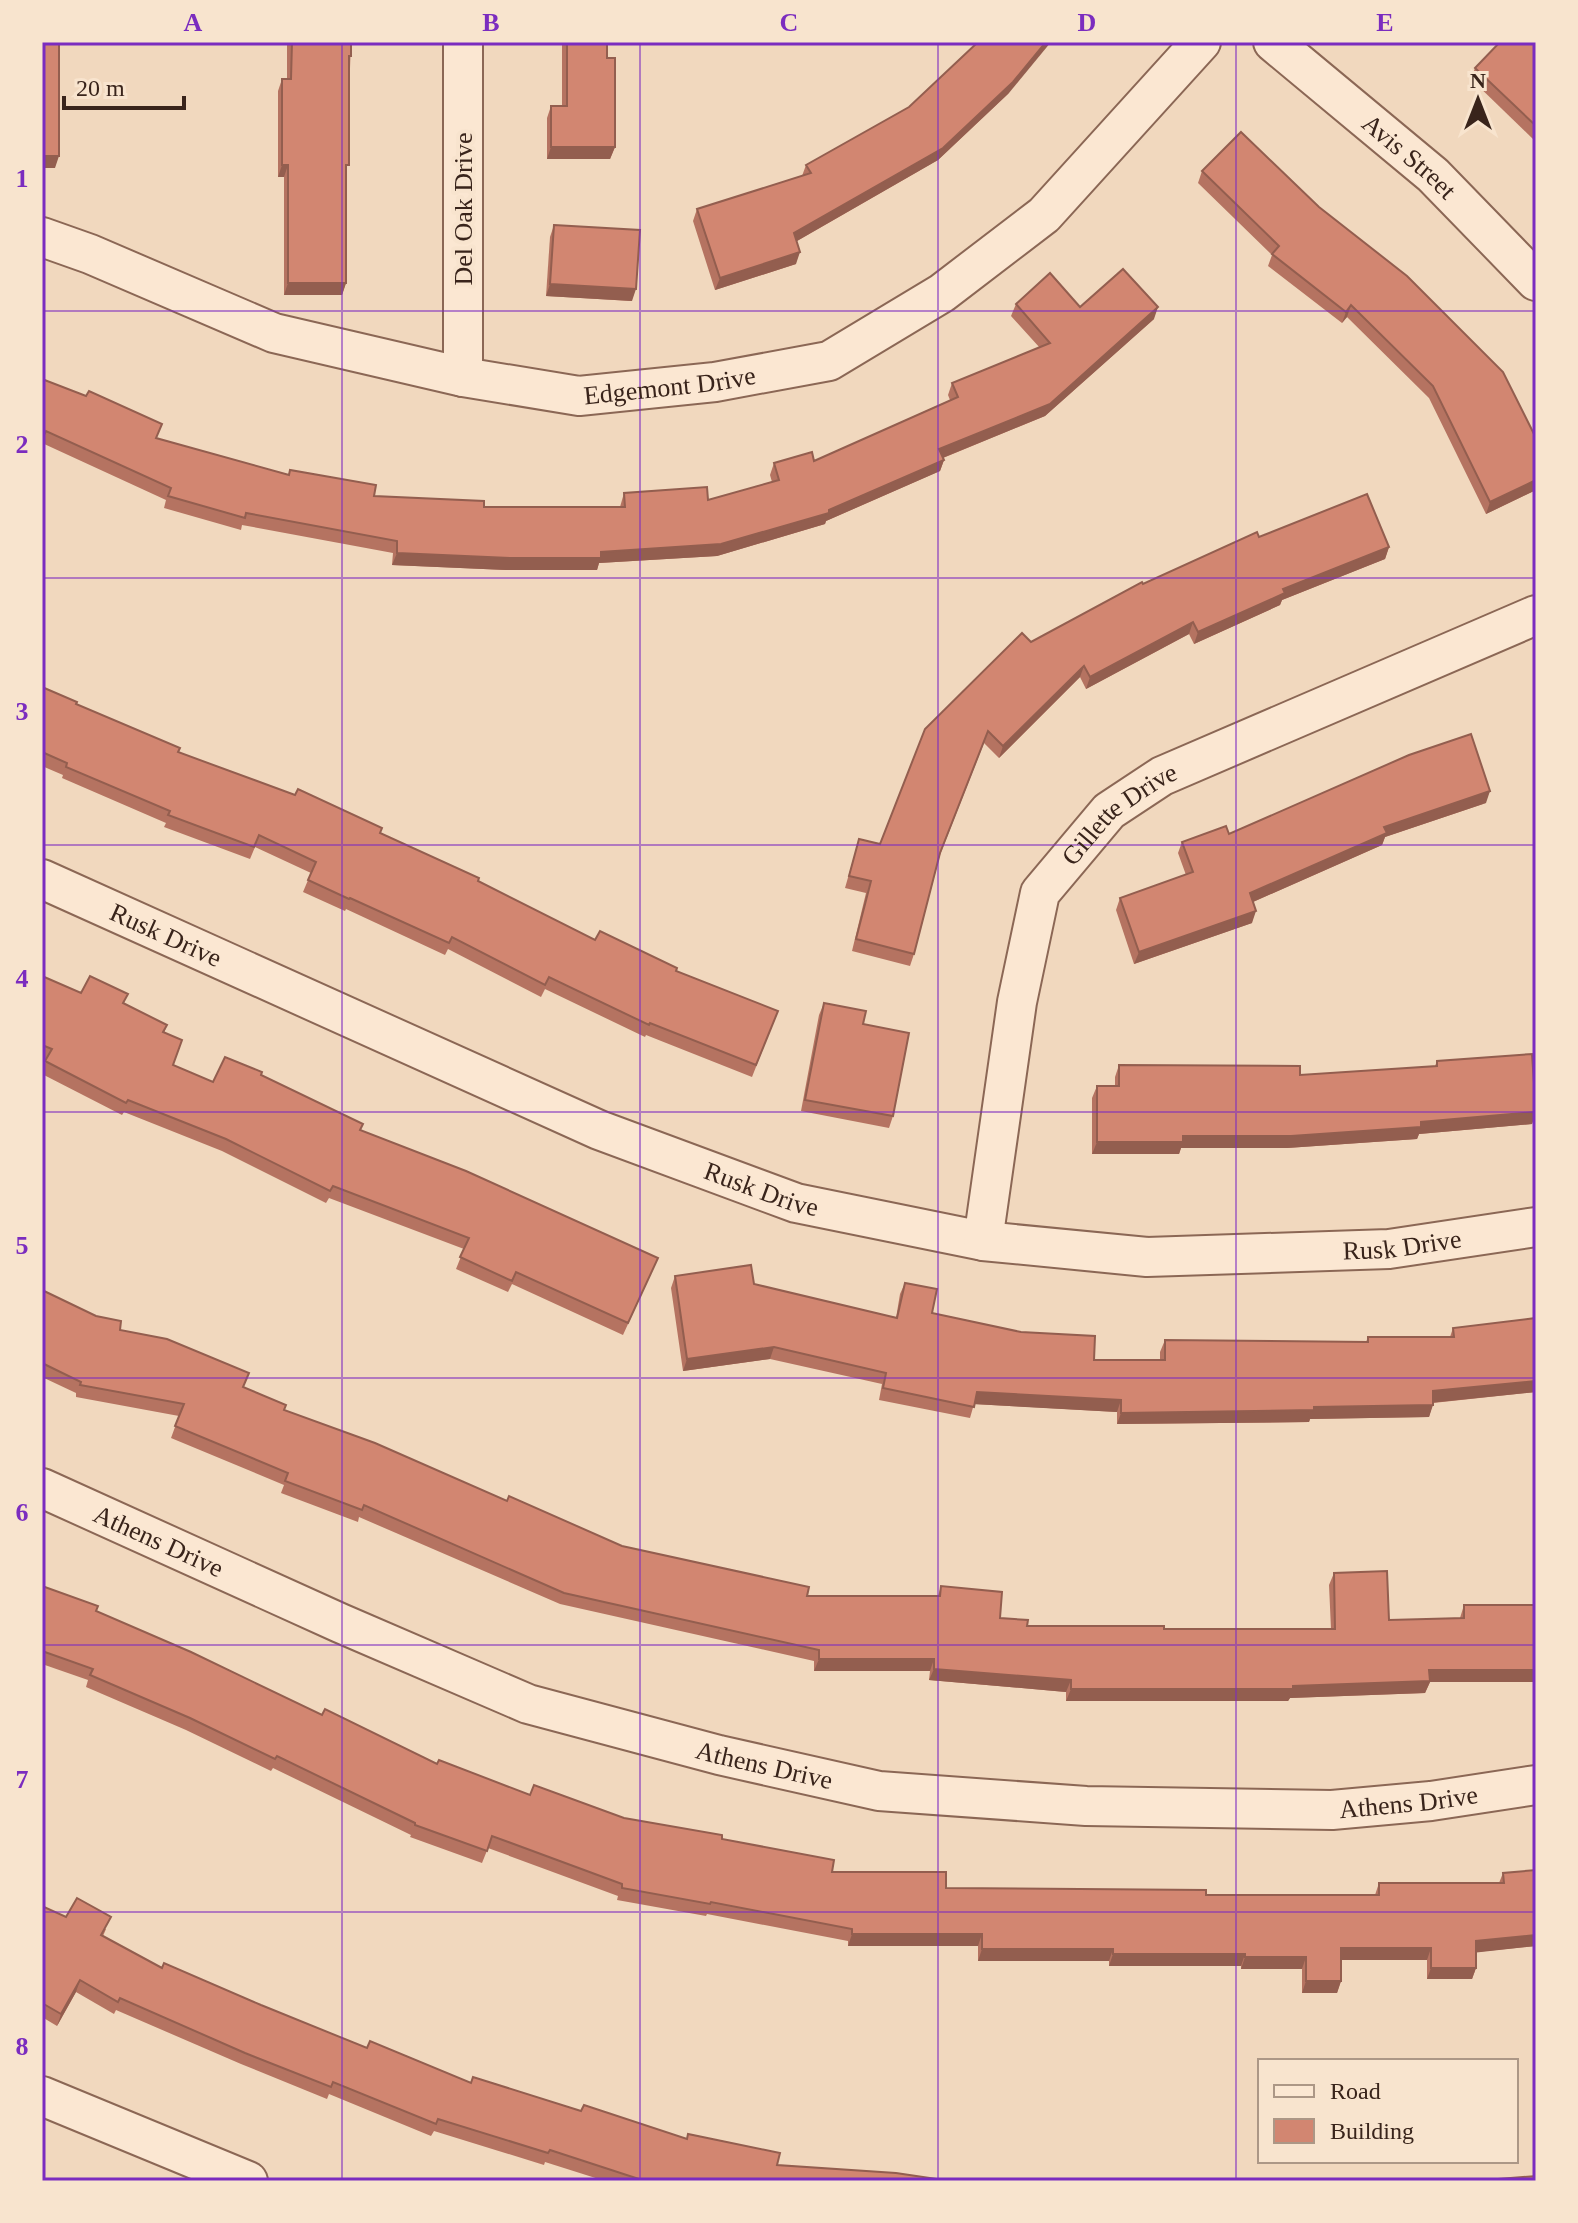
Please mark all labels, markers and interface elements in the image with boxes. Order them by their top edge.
text: A [184,8,203,37]
text: B [482,8,500,37]
text: C [780,8,798,37]
text: D [1078,8,1096,37]
text: E [1376,8,1394,37]
scale bar [64,60,184,110]
north arrow [1438,60,1518,140]
text: N [1470,68,1486,93]
text: 20 m [76,75,125,101]
street label: Avis Street [1357,108,1463,205]
street label: Del Oak Drive [449,132,478,286]
text: 1 [16,164,29,193]
street label: Edgemont Drive [582,360,758,410]
text: 2 [16,430,29,459]
text: 3 [16,697,29,726]
street label: Gillette Drive [1055,757,1181,871]
street label: Rusk Drive [106,897,226,973]
text: 4 [16,964,29,993]
street label: Rusk Drive [700,1156,821,1222]
street label: Rusk Drive [1342,1224,1463,1265]
text: 5 [16,1231,29,1260]
text: 6 [16,1498,29,1527]
street label: Athens Drive [89,1499,228,1583]
street label: Athens Drive [693,1735,836,1795]
text: 7 [16,1765,29,1794]
street label: Athens Drive [1338,1780,1480,1824]
text: 8 [16,2032,29,2061]
legend [1258,2059,1518,2163]
text: Road [1330,2078,1381,2104]
text: Building [1330,2118,1414,2144]

